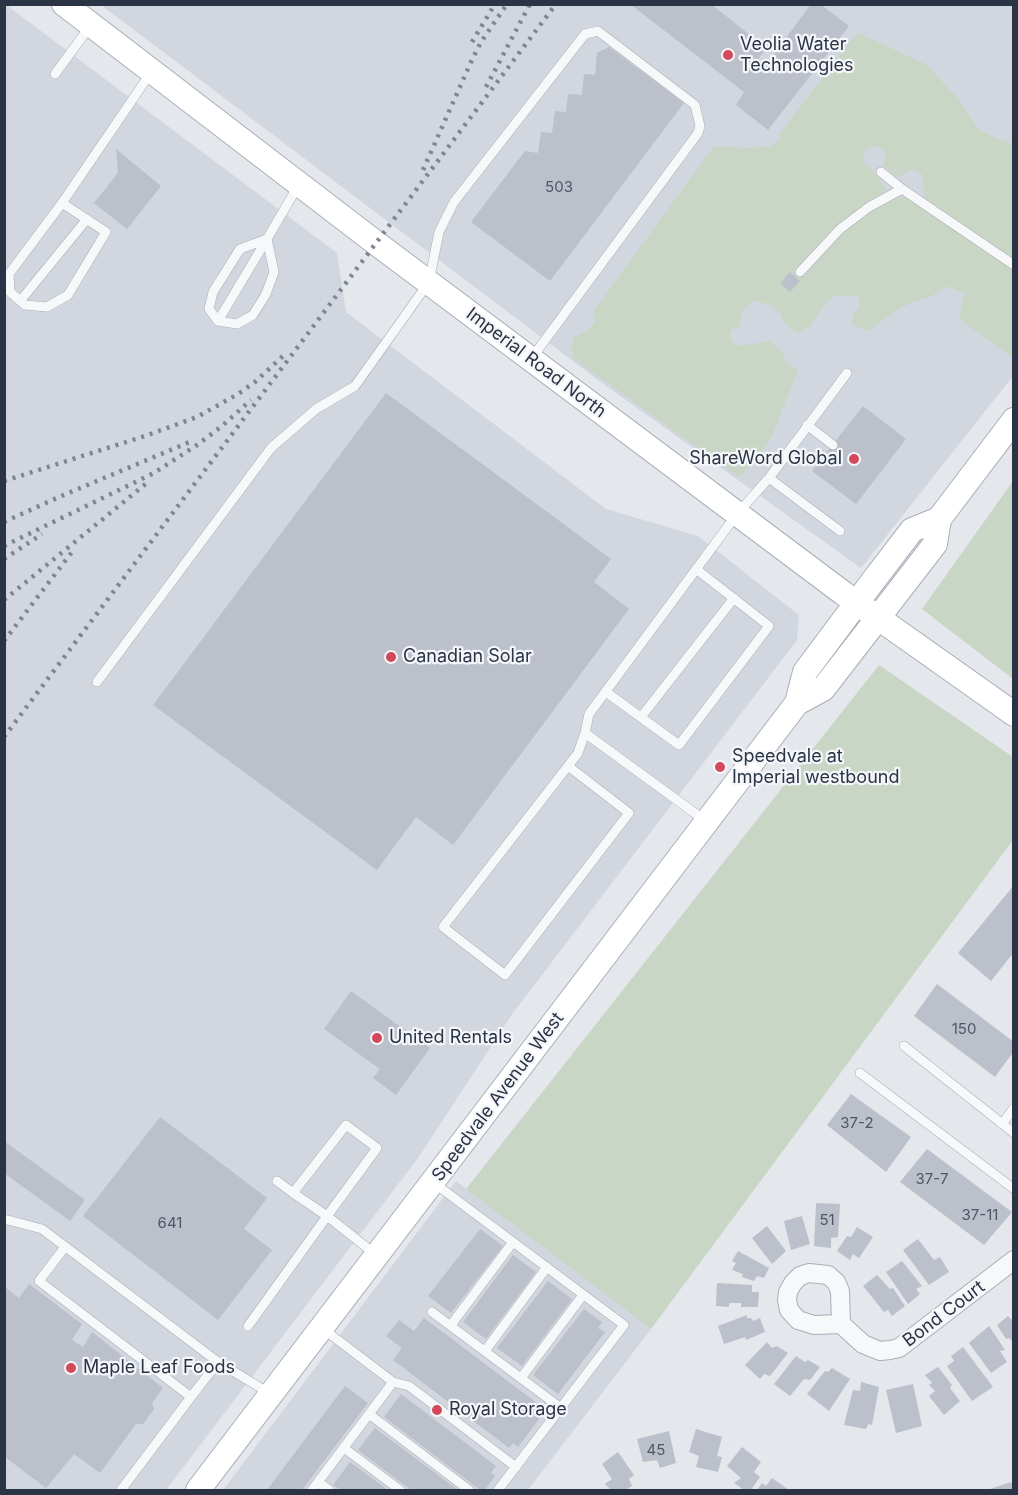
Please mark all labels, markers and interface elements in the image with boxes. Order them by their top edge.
place label: Veolia Water Technologies [740,34,854,76]
marker: Veolia Water Technologies [721,48,735,62]
house number: 503 [545,178,573,196]
street label: Imperial Road North [462,303,610,423]
place label: ShareWord Global [689,448,842,470]
marker: ShareWord Global [847,452,861,466]
place label: Canadian Solar [403,646,532,668]
marker: Canadian Solar [384,650,398,664]
place label: Speedvale at Imperial westbound [732,746,899,789]
marker: Speedvale at Imperial westbound [713,760,727,774]
street label: Speedvale Avenue West [427,1008,569,1186]
house number: 150 [952,1020,976,1038]
place label: United Rentals [389,1027,512,1049]
marker: United Rentals [370,1031,384,1045]
house number: 37-2 [840,1114,874,1132]
house number: 37-7 [916,1170,948,1188]
house number: 37-11 [962,1206,998,1224]
house number: 51 [819,1211,835,1229]
house number: 641 [158,1214,182,1232]
street label: Bond Court [899,1276,989,1352]
place label: Maple Leaf Foods [83,1357,235,1379]
marker: Maple Leaf Foods [64,1361,78,1375]
place label: Royal Storage [449,1399,567,1421]
marker: Royal Storage [430,1403,444,1417]
house number: 45 [647,1441,665,1459]

